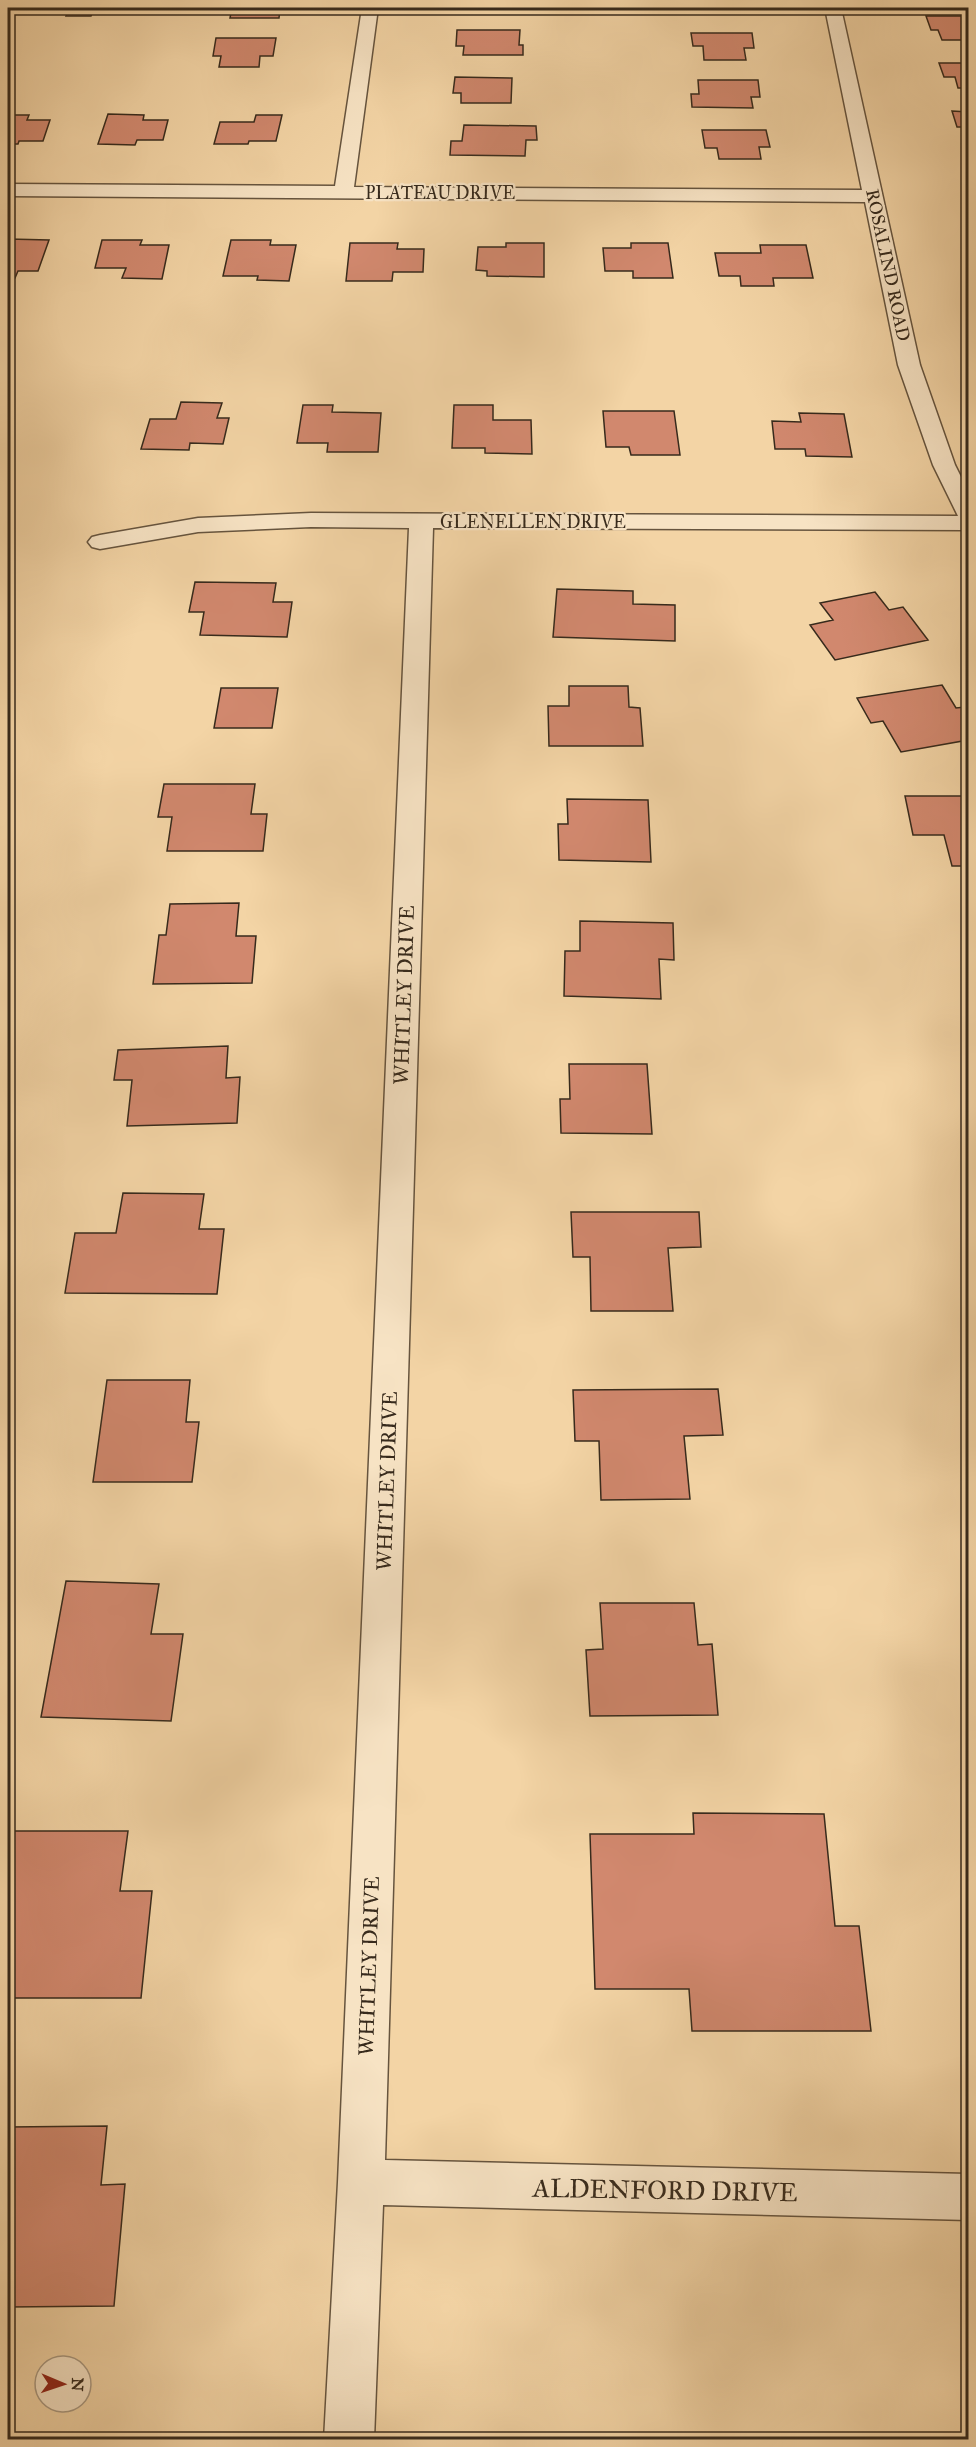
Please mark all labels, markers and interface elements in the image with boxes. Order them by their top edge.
street label: PLATEAU DRIVE [365,182,515,204]
street label: ROSALIND ROAD [861,187,915,343]
street label: GLENELLEN DRIVE [440,511,626,533]
street label: WHITLEY DRIVE [388,905,420,1085]
street label: WHITLEY DRIVE [371,1391,403,1571]
street label: WHITLEY DRIVE [353,1876,385,2056]
street label: ALDENFORD DRIVE [531,2172,798,2208]
north arrow [33,2354,93,2414]
text: N [68,2377,87,2392]

